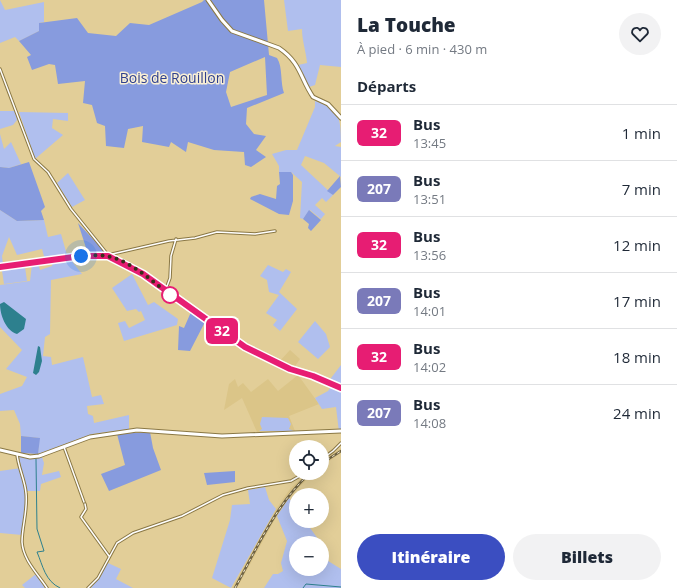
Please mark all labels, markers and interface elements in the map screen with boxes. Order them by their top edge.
text: La Touche [357,12,456,38]
button: heart [619,13,661,55]
text: À pied · 6 min · 430 m [357,40,487,58]
park label: Bois de Rouillon [120,68,224,87]
text: Départs [357,76,416,96]
text: Bus [413,114,440,134]
text: 32 [371,123,387,142]
text: 1 min [622,123,661,143]
text: 13:45 [413,134,446,152]
text: Bus [413,170,440,190]
text: 207 [367,179,391,198]
text: 7 min [622,179,661,199]
text: 13:51 [413,190,446,208]
text: Bus [413,226,440,246]
text: 32 [371,235,387,254]
text: 12 min [613,235,661,255]
your location [71,246,91,266]
text: 13:56 [413,246,446,264]
text: Bus [413,282,440,302]
unlabelled marker [161,286,179,304]
text: 207 [367,291,391,310]
text: 17 min [613,291,661,311]
text: 14:01 [413,302,446,320]
line badge: 32 [204,318,240,344]
text: 32 [214,321,230,340]
text: Bus [413,338,440,358]
text: 32 [371,347,387,366]
text: 18 min [613,347,661,367]
text: 14:02 [413,358,446,376]
text: Bus [413,394,440,414]
text: 207 [367,403,391,422]
text: 24 min [613,403,661,423]
text: 14:08 [413,414,446,432]
map controls [289,440,329,576]
button: locate [289,440,329,480]
button: + [289,488,329,528]
button: Itinéraire [357,534,505,580]
button: Billets [513,534,661,580]
button: − [289,536,329,576]

